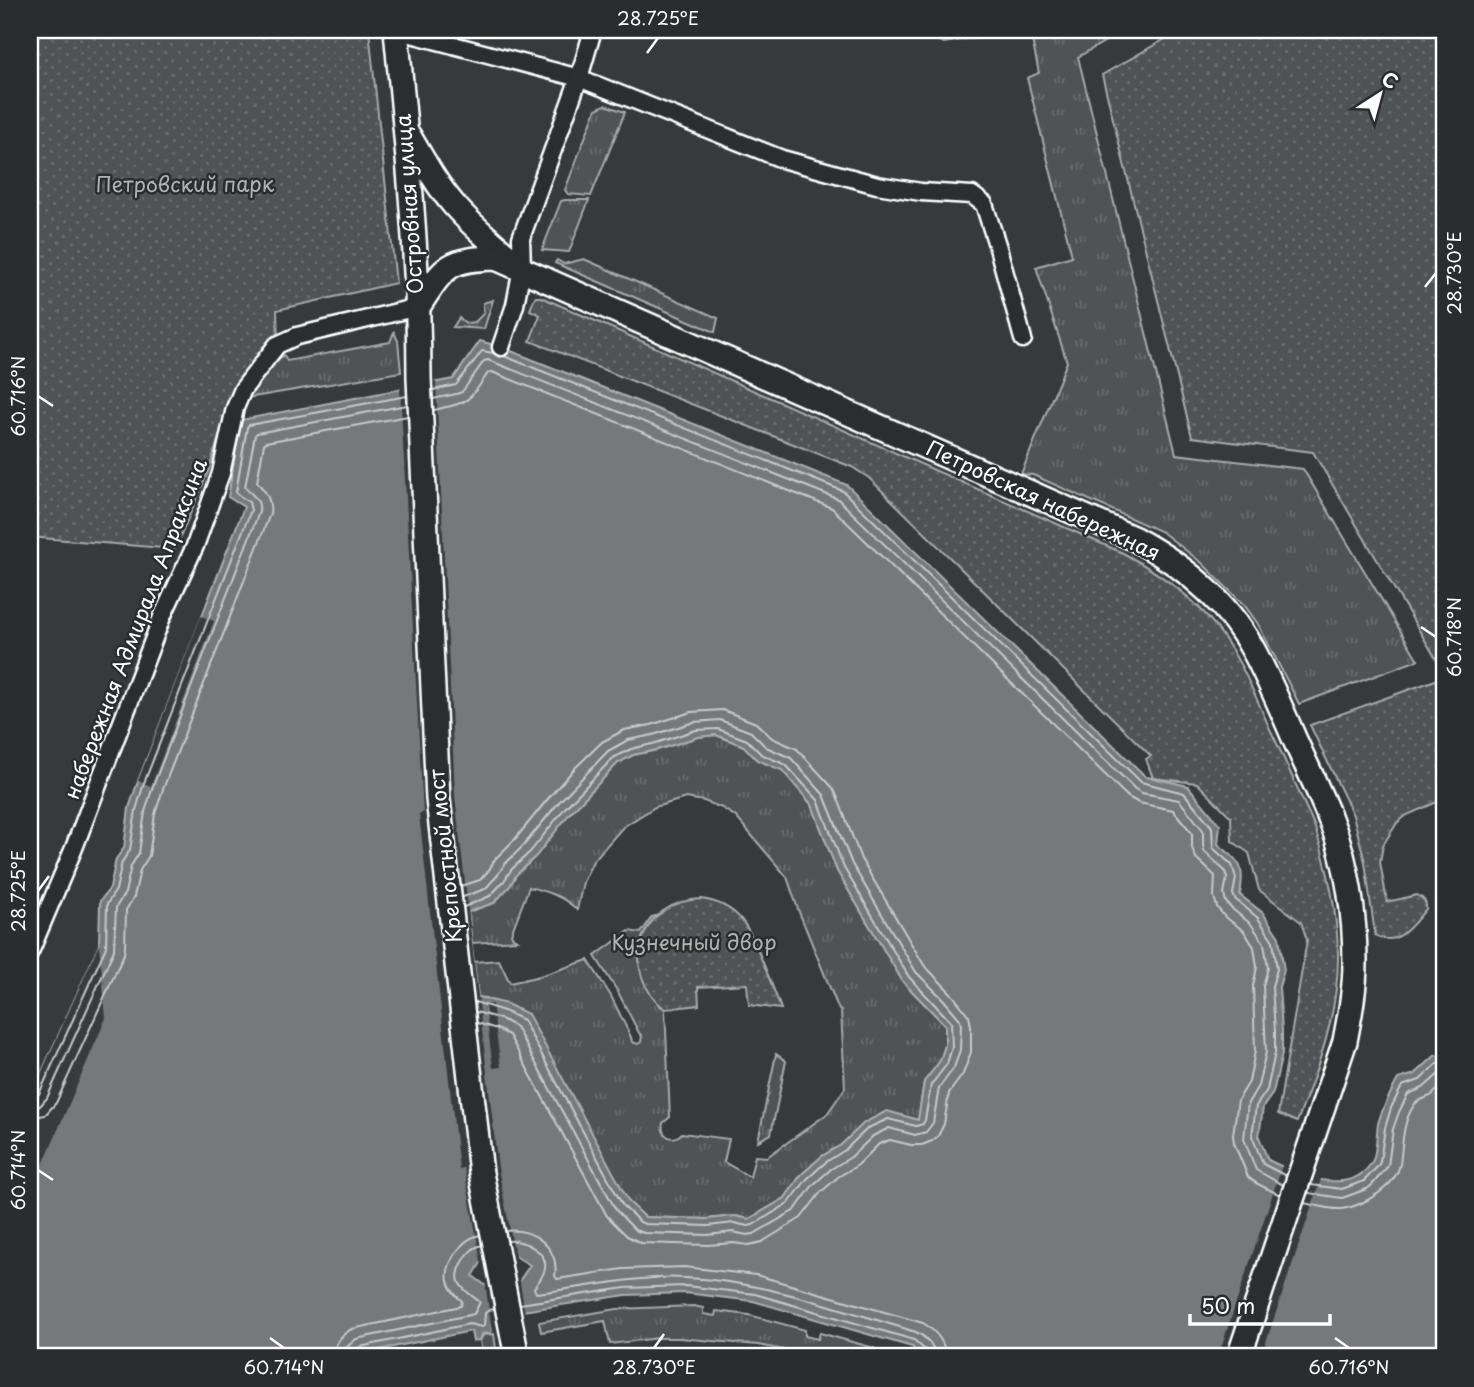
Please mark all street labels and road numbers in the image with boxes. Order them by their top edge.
street label: Островная улица [386,112,430,295]
street label: Петровская набережная [922,431,1166,568]
street label: набережная Адмирала Апраксина [54,453,214,803]
street label: Крепостной мост [419,767,469,945]

